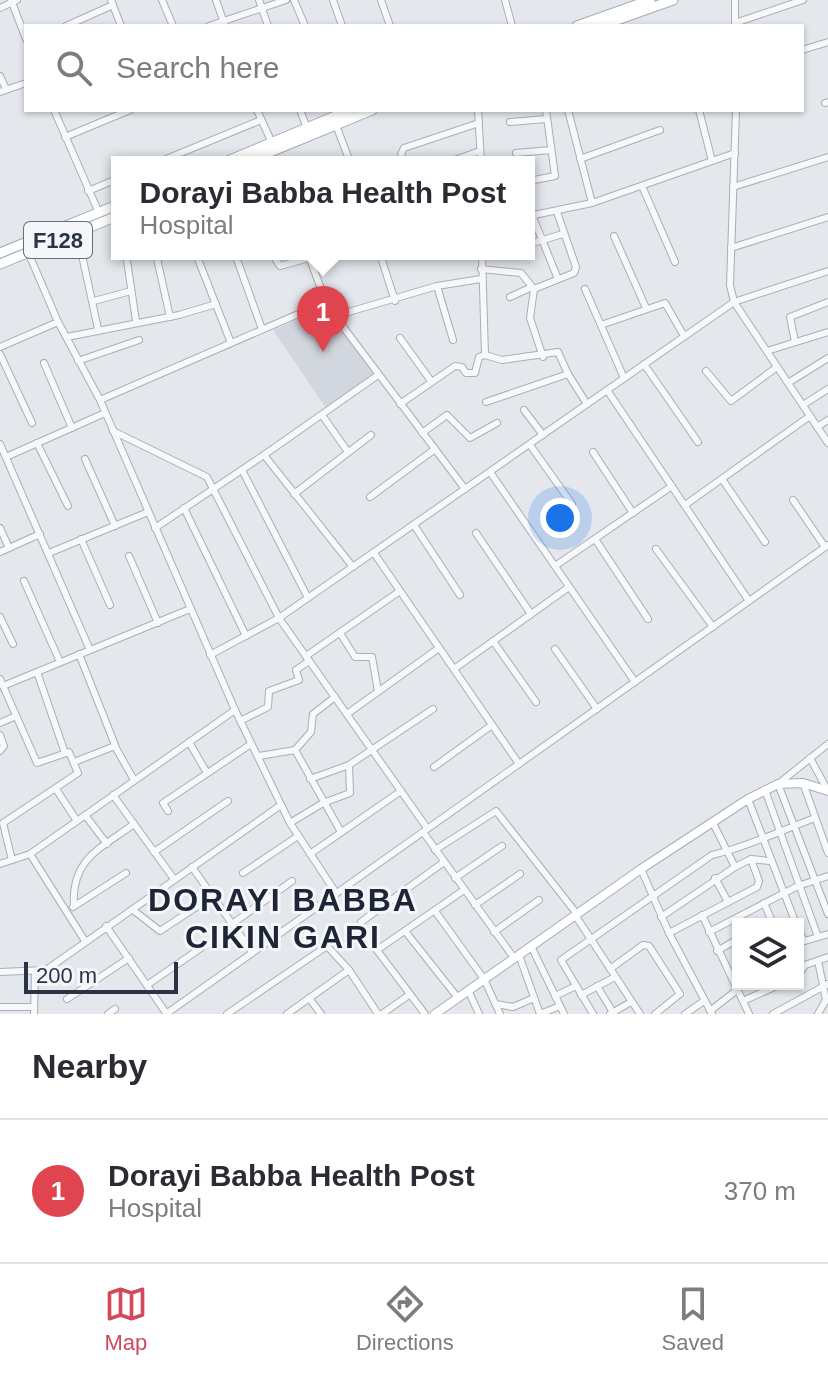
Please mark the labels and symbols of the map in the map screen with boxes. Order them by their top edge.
road number: F128 [24,222,92,258]
pin: 1 [297,286,349,352]
your location [540,498,580,538]
district label: DORAYI BABBA CIKIN GARI [148,882,418,955]
scale bar [24,958,178,994]

